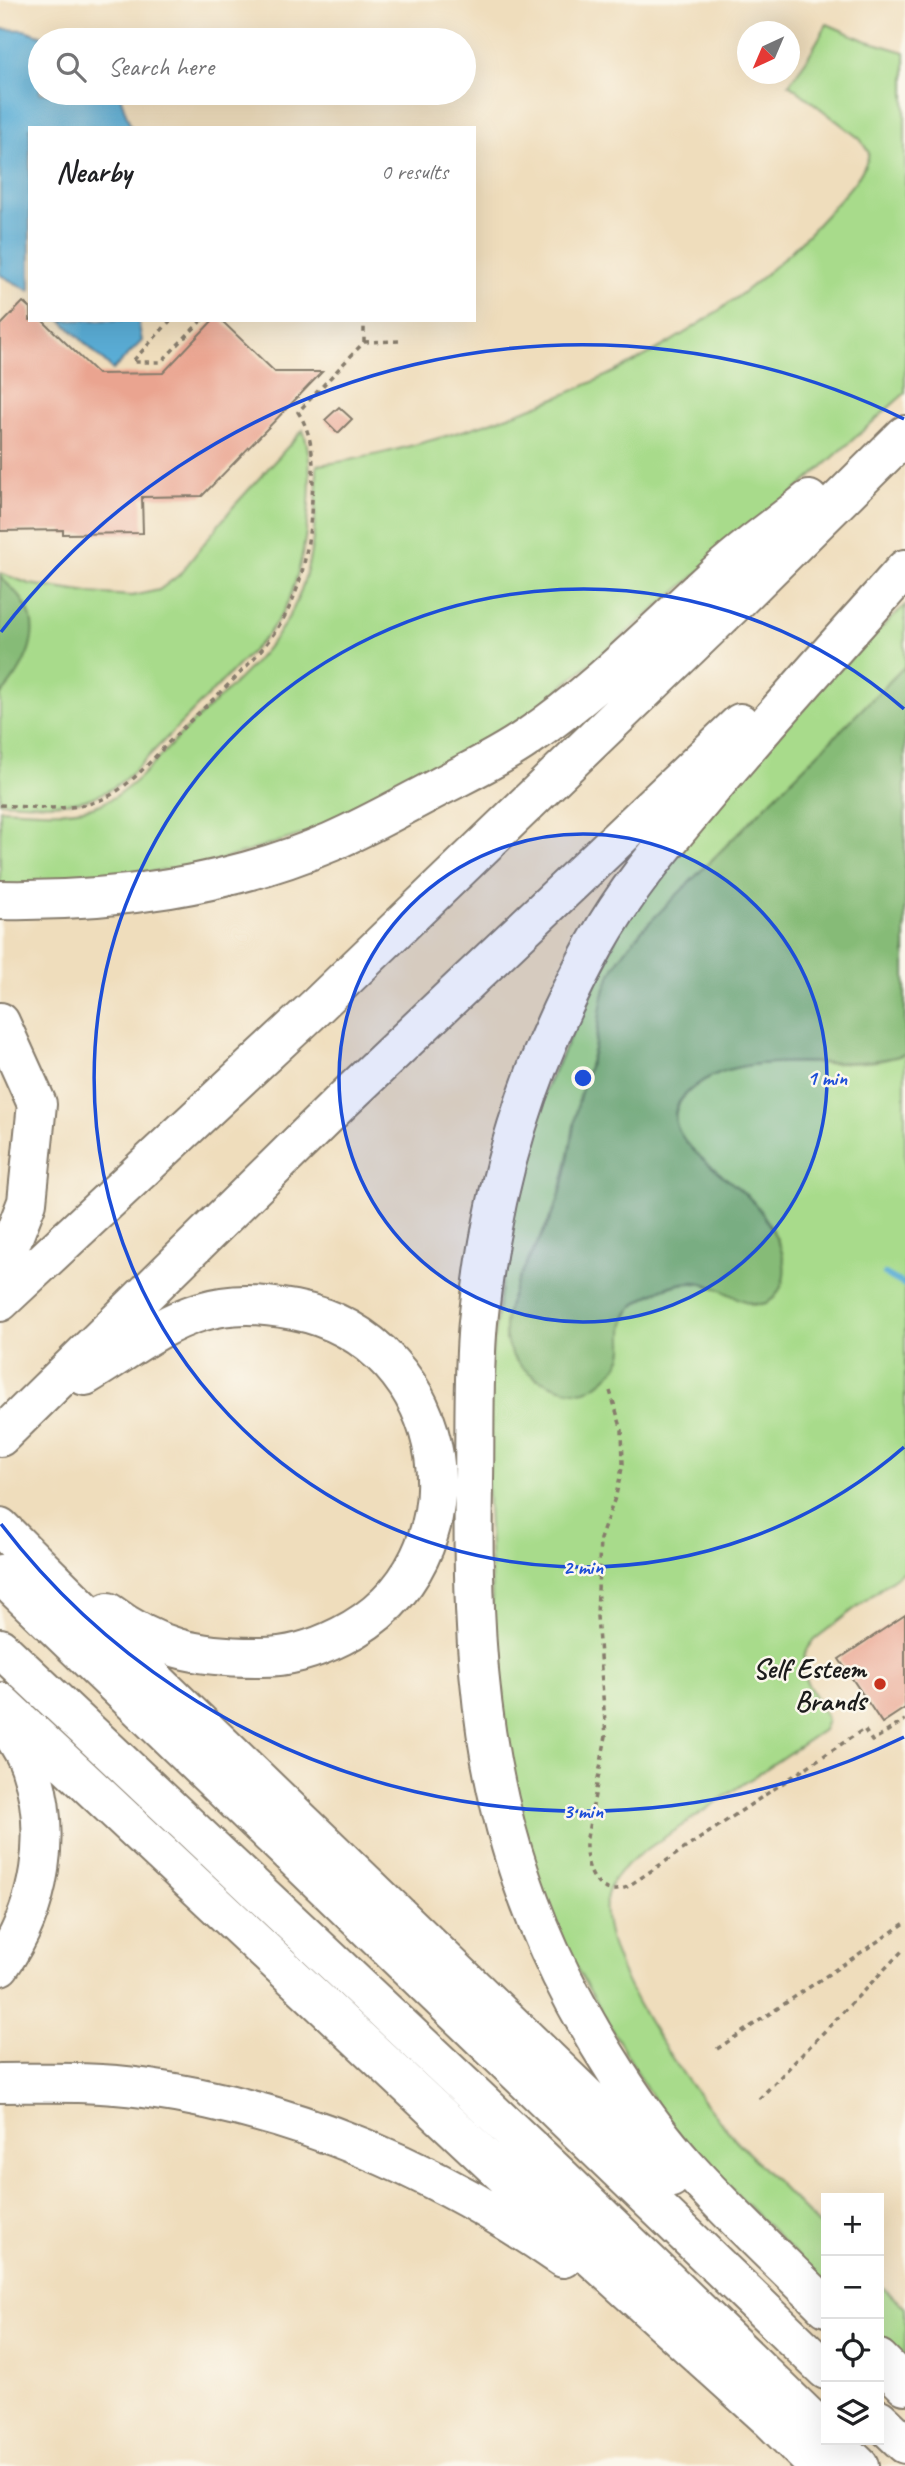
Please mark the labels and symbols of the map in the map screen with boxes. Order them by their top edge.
north arrow [737,21,800,84]
text: 1 min [807,1065,847,1091]
centre of rings [571,1066,595,1090]
text: 2 min [563,1554,603,1580]
place label: Self Esteem Brands [753,1651,869,1718]
marker: Self Esteem Brands [872,1676,888,1692]
text: 3 min [563,1798,603,1824]

